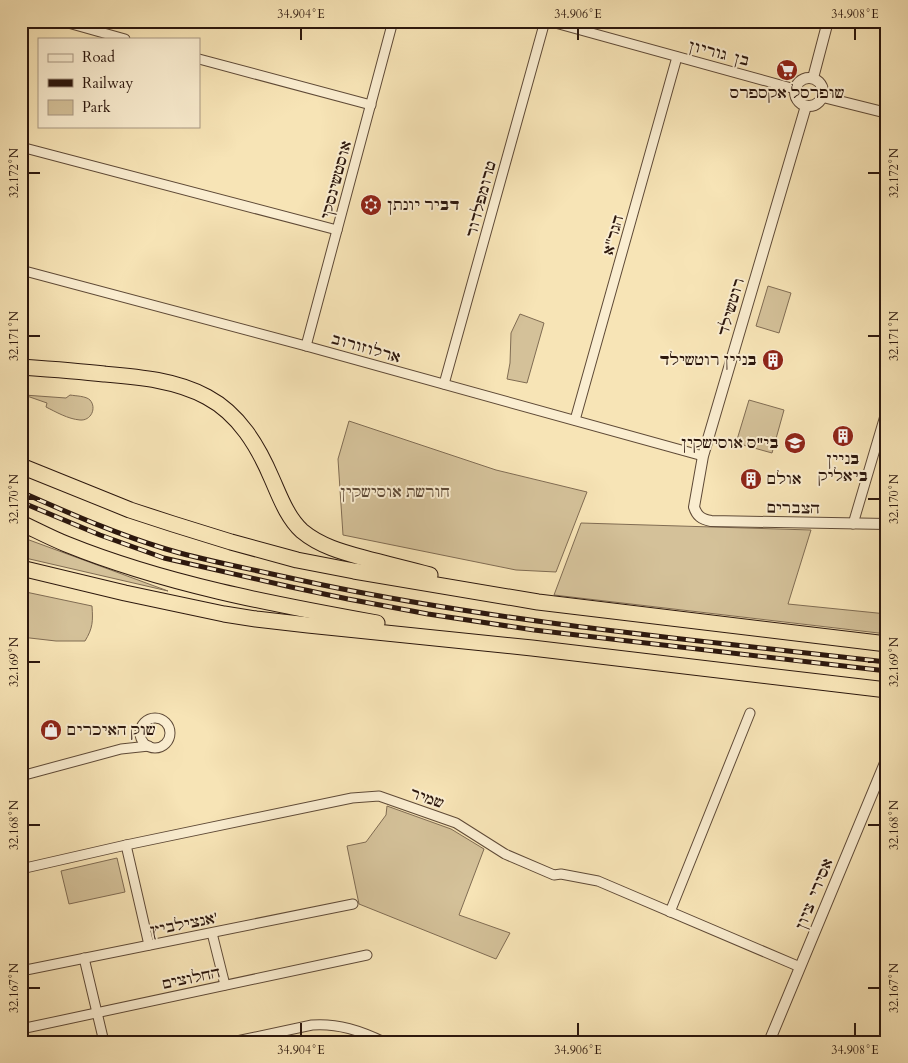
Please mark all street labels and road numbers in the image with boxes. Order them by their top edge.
street label: בן גוריון [686,35,752,71]
street label: אוסטשינסקי [316,138,356,222]
street label: טרומפלדור [461,158,501,240]
street label: הגר"א [598,213,628,257]
street label: רוטשילד [713,276,749,338]
street label: ארלוזורוב [329,329,403,367]
street label: הצברים [766,498,820,518]
street label: שמיר [407,783,447,813]
street label: אסירי ציון [791,855,837,933]
street label: אנצילביץ' [148,908,220,940]
street label: החלוצים [160,962,222,994]

